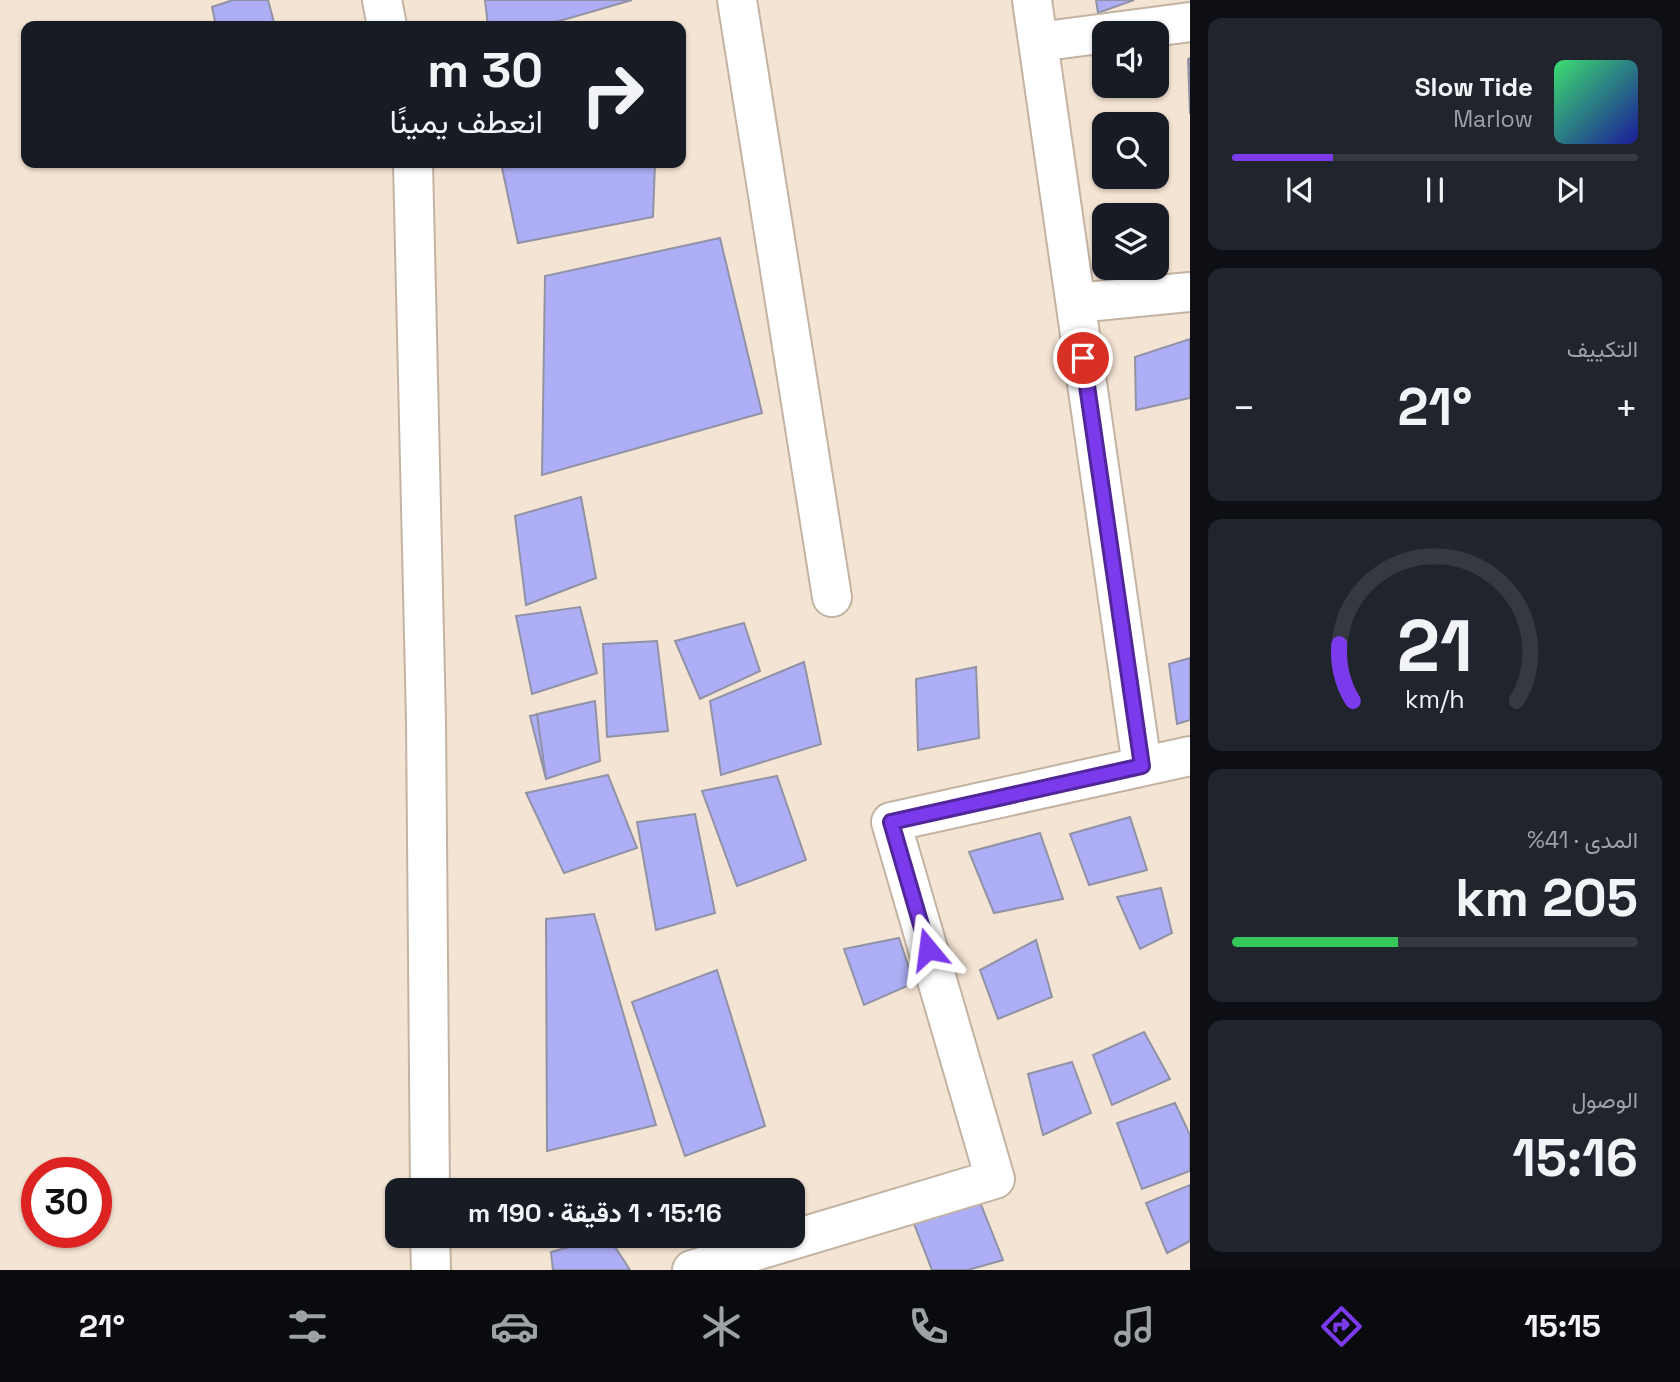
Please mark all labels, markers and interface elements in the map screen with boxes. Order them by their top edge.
map controls [1092,21,1169,280]
button: sound [1092,21,1169,98]
text: 30 m [427,39,543,101]
icon: right [567,49,658,140]
text: Slow Tide [1415,70,1533,104]
text: انعطف يمينًا [390,102,543,142]
text: Marlow [1453,104,1533,134]
button: search [1092,112,1169,189]
icon: previous [1281,171,1319,209]
icon: pause [1416,171,1454,209]
icon: next [1551,171,1589,209]
button: layers [1092,203,1169,280]
pin [1053,328,1113,388]
text: التكييف [1567,334,1638,364]
icon: arrive [1064,339,1102,377]
text: 21° [1398,374,1472,440]
text: − [1232,384,1256,432]
text: + [1614,384,1638,432]
text: 21 [1397,599,1473,692]
text: km/h [1405,683,1465,715]
text: المدى · 41% [1527,825,1638,855]
text: 205 km [1455,865,1638,931]
position arrow [891,912,965,986]
text: الوصول [1572,1085,1638,1115]
text: 15:16 [1512,1125,1638,1191]
speed limit sign: 30 [21,1157,112,1248]
text: 15:16 · 1 دقيقة · 190 m [468,1196,722,1230]
icon: filters [283,1302,332,1351]
icon: car [490,1302,539,1351]
icon: climate [697,1302,746,1351]
icon: phone [904,1302,953,1351]
icon: music [1110,1302,1159,1351]
icon: directions [1317,1302,1366,1351]
text: 21° [79,1306,125,1346]
text: 15:15 [1524,1306,1601,1346]

